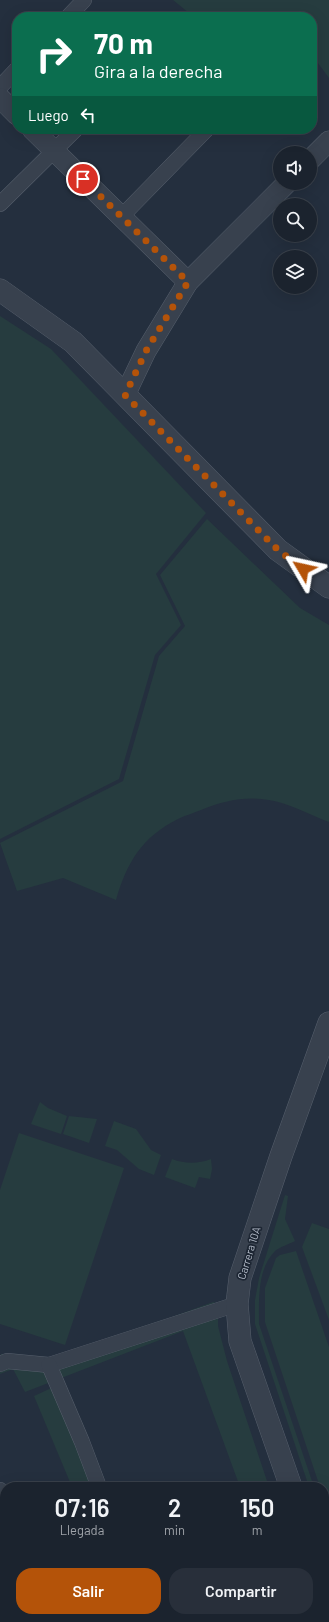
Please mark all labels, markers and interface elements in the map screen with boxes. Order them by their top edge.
text: 70 m [94,26,153,60]
icon: right [28,28,80,80]
text: Gira a la derecha [94,60,222,82]
icon: left [77,104,99,126]
text: Luego [28,106,69,124]
map controls [273,146,317,294]
button: sound [273,146,317,190]
pin [66,162,100,196]
icon: arrive [72,168,94,190]
button: search [273,198,317,242]
button: layers [273,250,317,294]
position arrow [282,548,324,590]
street label: Carrera 10A [234,1225,263,1281]
text: 07:16 [55,1493,110,1522]
text: 2 [168,1493,181,1522]
text: 150 [240,1493,274,1522]
text: Llegada [60,1522,104,1538]
text: min [164,1522,185,1538]
text: m [252,1522,262,1538]
button: Salir [16,1568,161,1614]
button: Compartir [169,1568,313,1614]

